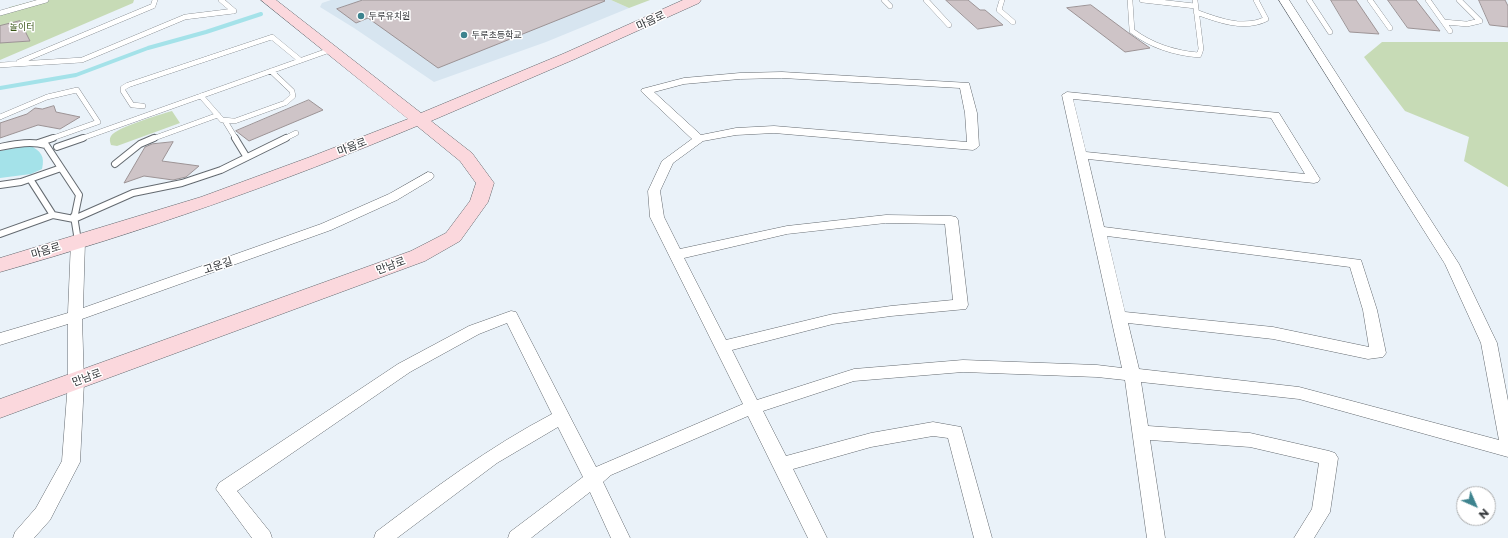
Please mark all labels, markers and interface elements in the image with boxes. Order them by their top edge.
street label: 마음로 [634,9,668,33]
marker: 두루유치원 [356,11,366,21]
place label: 두루유치원 [369,11,410,21]
park label: 놀이터 [10,22,34,32]
marker: 두루초등학교 [459,30,469,40]
place label: 두루초등학교 [472,30,522,40]
street label: 마음로 [335,135,369,159]
street label: 마음로 [30,240,62,262]
street label: 고운길 [201,255,235,277]
street label: 만남로 [374,255,408,277]
street label: 만남로 [70,367,104,389]
north arrow [1456,486,1496,526]
text: N [1476,506,1492,522]

